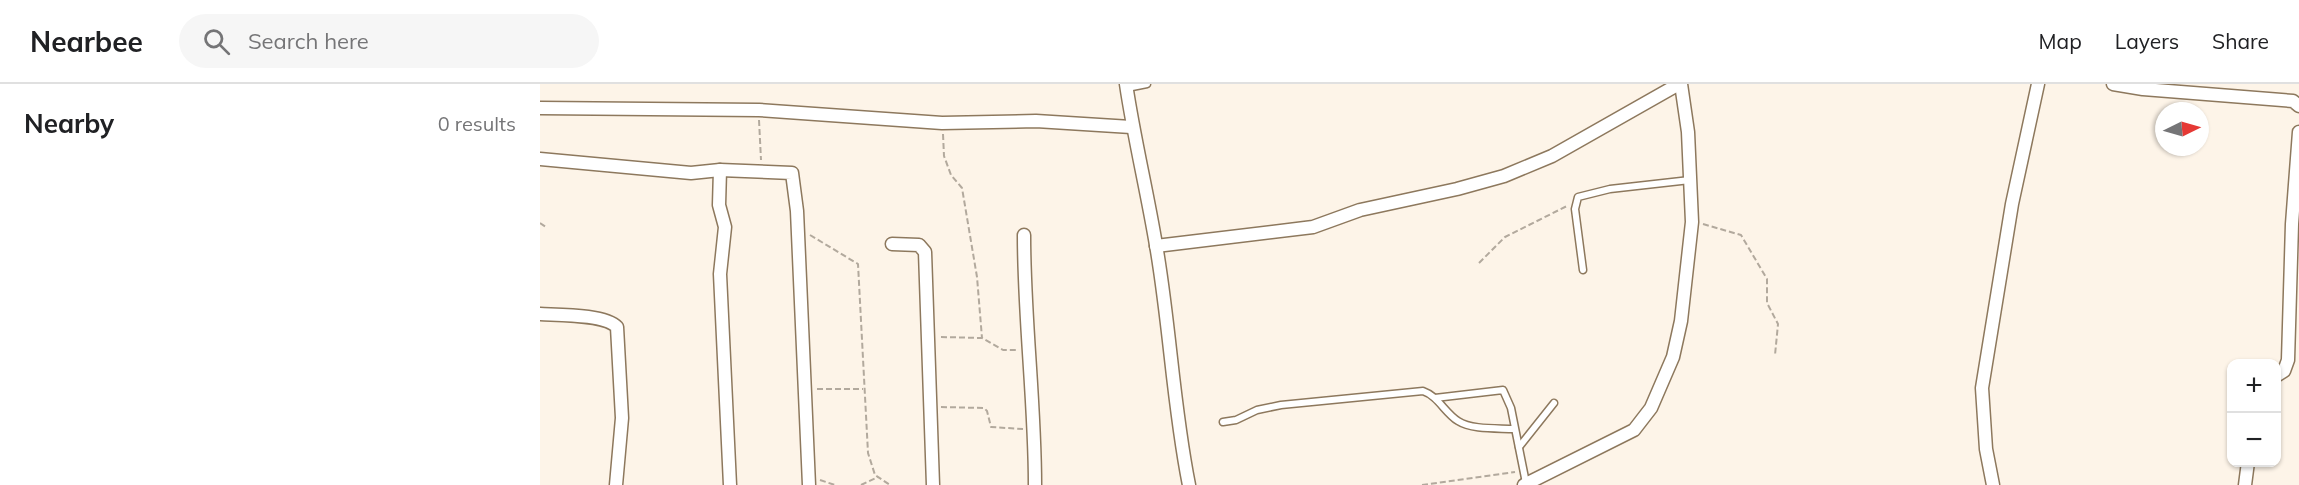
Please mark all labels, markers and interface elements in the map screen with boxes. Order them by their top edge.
search box [179,14,599,68]
text: Nearbee [30,24,143,59]
icon: search [200,25,233,58]
text: Search here [248,27,369,55]
text: Map [2039,28,2082,54]
text: Layers [2115,28,2179,54]
text: Share [2212,28,2269,54]
north arrow [2155,102,2209,156]
text: Nearby [24,107,114,140]
text: 0 results [438,111,516,136]
map controls [2227,359,2281,467]
button: + [2227,359,2281,413]
button: − [2227,413,2281,467]

